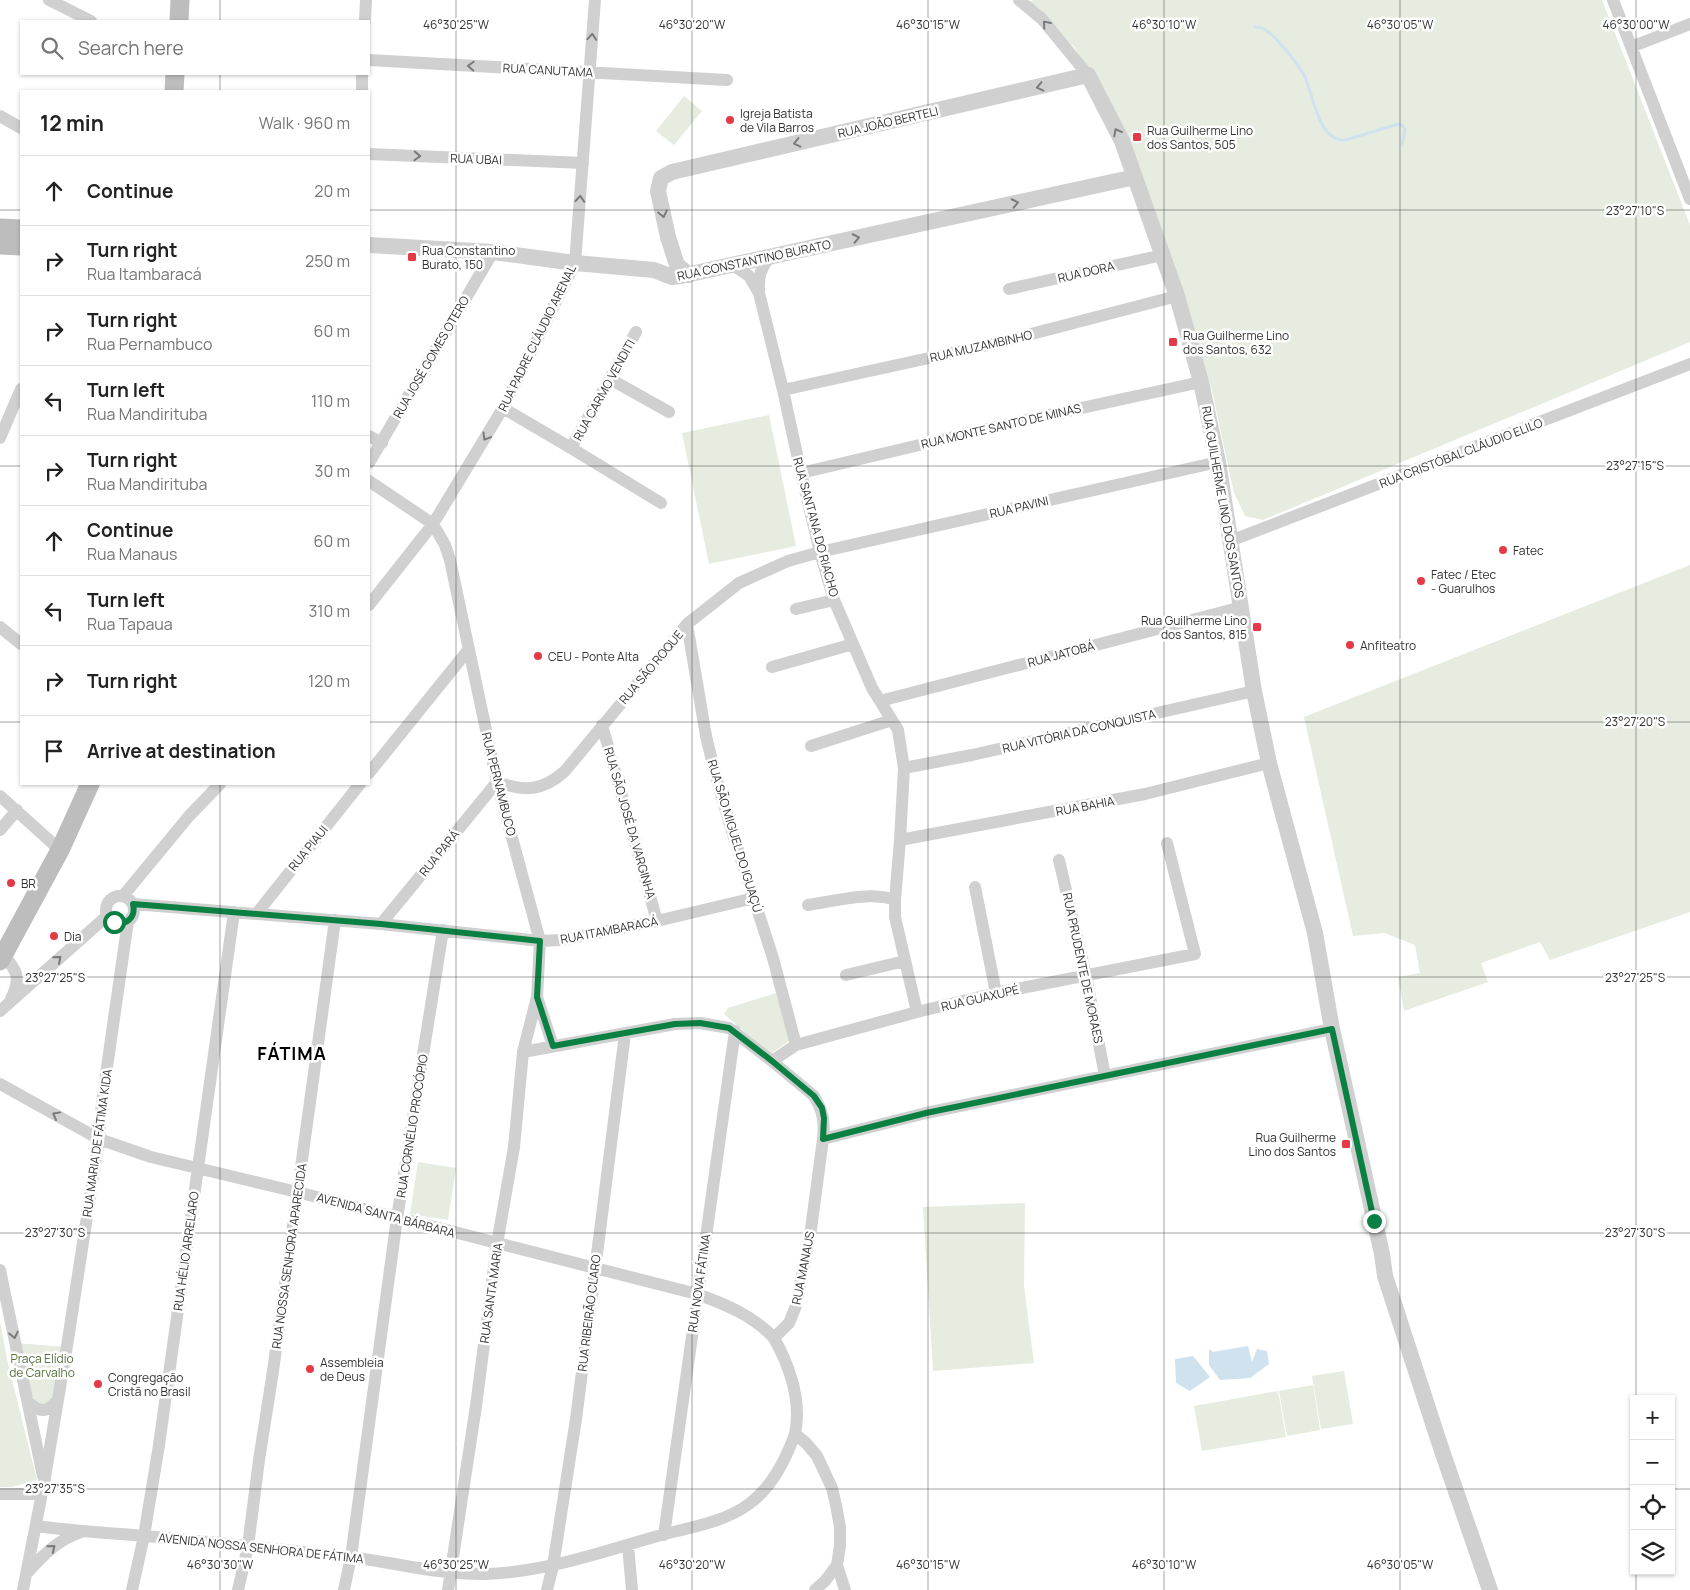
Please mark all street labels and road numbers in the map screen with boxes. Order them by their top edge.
street label: RUA CANUTAMA [502,59,594,81]
street label: RUA JOÃO BERTELI [836,102,940,142]
street label: RUA UBAI [450,150,502,168]
street label: RUA CONSTANTINO BURATO [676,235,833,285]
street label: RUA DORA [1056,257,1116,287]
street label: RUA PADRE CLÁUDIO ARENAL [494,262,580,414]
street label: RUA JOSÉ GOMES OTERO [389,292,473,421]
street label: RUA MUZAMBINHO [928,326,1034,366]
street label: RUA CARMO VENDITI [569,336,639,444]
street label: RUA MONTE SANTO DE MINAS [919,399,1083,453]
street label: RUA GUILHERME LINO DOS SANTOS [1198,405,1248,599]
street label: RUA CRISTÓBAL CLÁUDIO ELILO [1377,414,1545,492]
street label: RUA SANTANA DO RIACHO [789,455,843,599]
street label: RUA PAVINI [988,492,1050,522]
street label: RUA SÃO ROQUE [615,626,687,708]
street label: RUA JATOBÁ [1026,637,1097,671]
street label: RUA VITÓRIA DA CONQUISTA [1001,705,1158,757]
street label: RUA PERNAMBUCO [478,730,520,838]
street label: RUA SÃO JOSÉ DA VARGINHA [600,745,660,901]
street label: RUA SÃO MIGUEL DO IGUAÇÚ [704,758,766,914]
street label: RUA BAHIA [1054,792,1116,820]
street label: RUA PIAUI [284,822,332,874]
street label: RUA PARÁ [415,826,463,880]
street label: RUA PRUDENTE DE MORAES [1059,891,1107,1045]
street label: RUA ITAMBARACÁ [559,912,660,948]
street label: RUA GUAXUPÉ [939,981,1021,1015]
street label: RUA CORNÉLIO PROCÓPIO [392,1053,432,1199]
street label: RUA MARIA DE FÁTIMA KIDA [78,1068,116,1218]
street label: RUA NOSSA SENHORA APARECIDA [268,1162,310,1350]
street label: AVENIDA SANTA BÁRBARA [315,1188,457,1242]
street label: RUA HÉLIO ARRELARO [169,1190,203,1312]
street label: RUA MANAUS [788,1230,818,1306]
street label: RUA NOVA FÁTIMA [684,1232,714,1333]
street label: RUA SANTA MARIA [476,1241,507,1344]
street label: RUA RIBEIRÃO CLARO [573,1253,605,1372]
street label: AVENIDA NOSSA SENHORA DE FÁTIMA [158,1529,365,1567]

